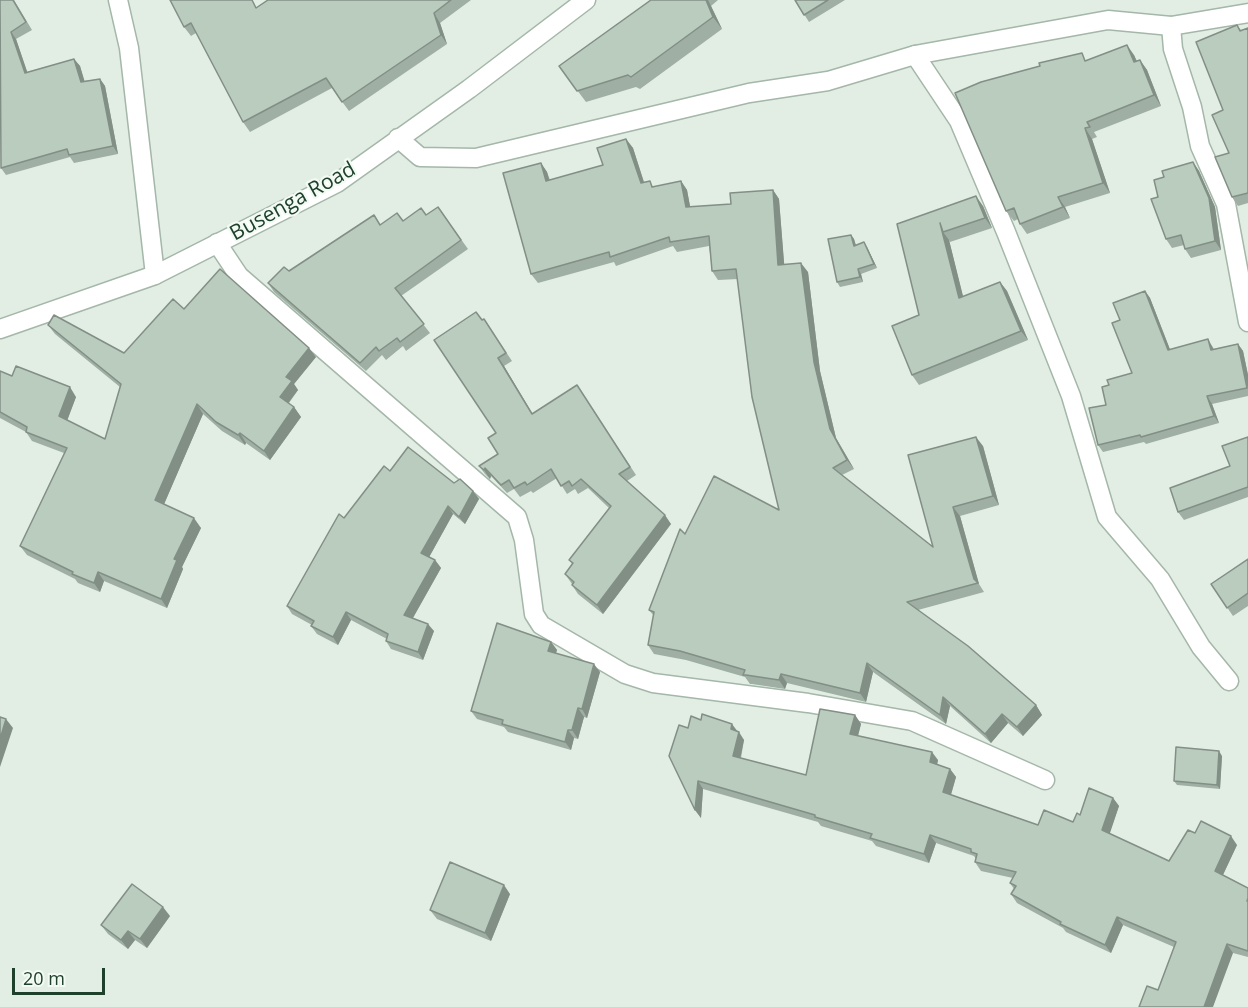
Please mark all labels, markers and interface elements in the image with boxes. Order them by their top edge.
street label: Busenga Road [226,157,360,247]
scale bar [15,956,108,994]
text: 20 m [23,966,65,990]

